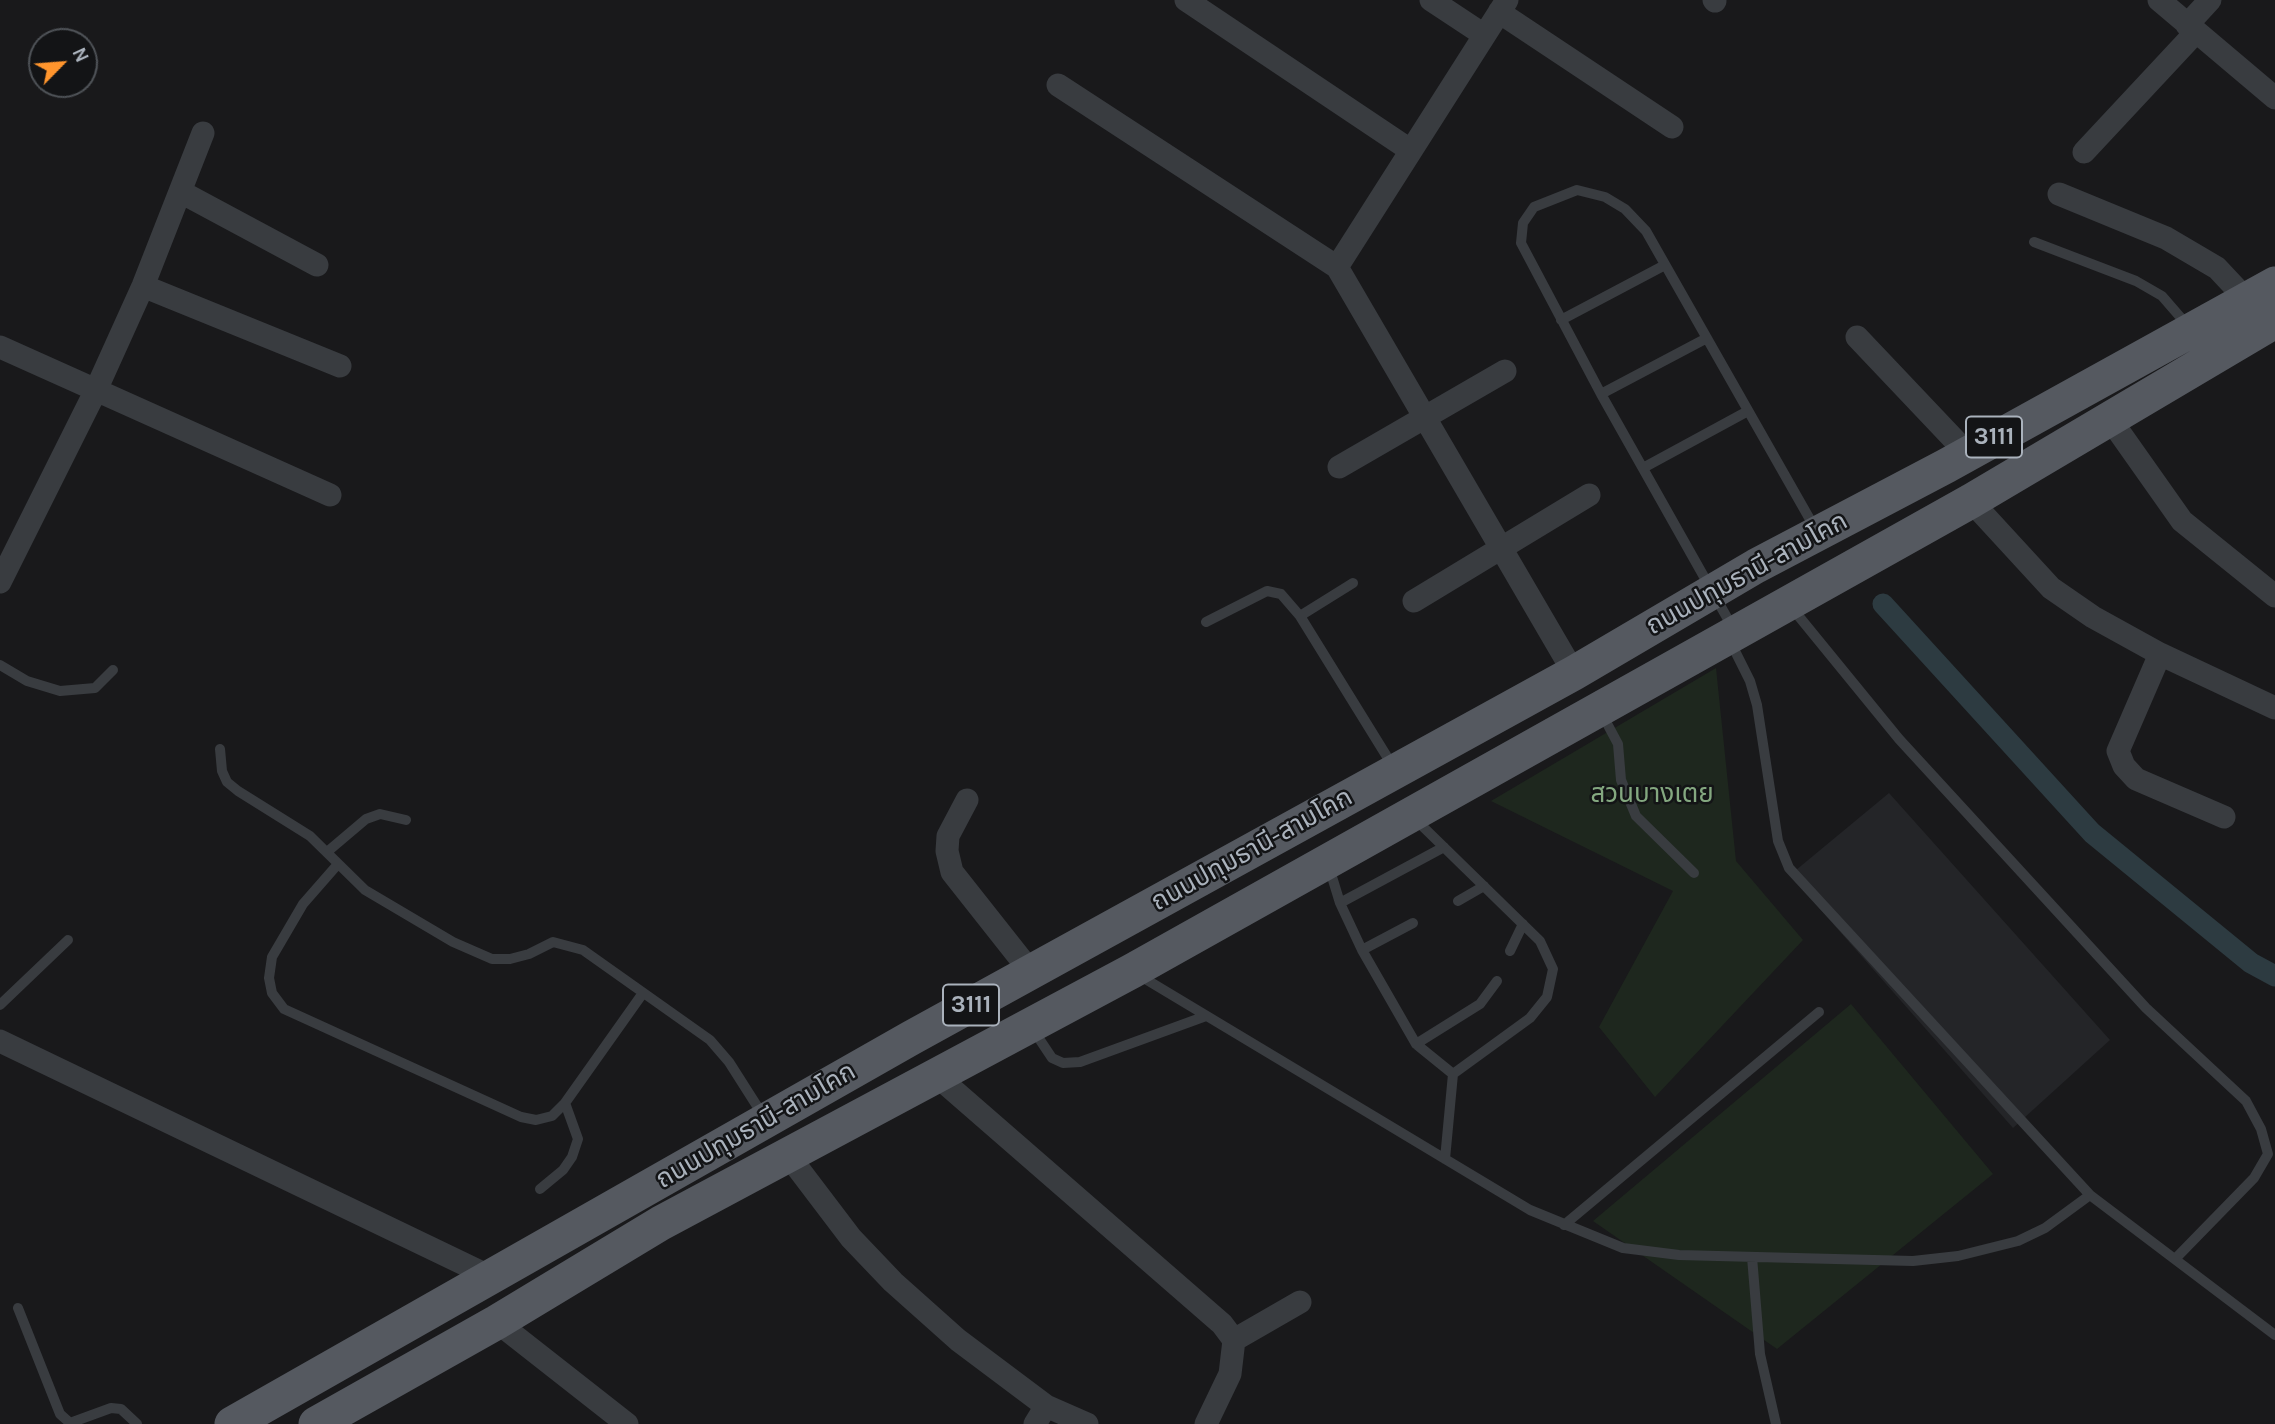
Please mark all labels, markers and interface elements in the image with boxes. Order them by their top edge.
north arrow [28,28,98,98]
text: N [67,44,93,66]
road number: 3111 [1966,416,2022,458]
street label: ถนนปทุมธานี-สามโคก [1641,506,1853,642]
park label: สวนบางเตย [1590,779,1714,811]
street label: ถนนปทุมธานี-สามโคก [1146,782,1358,918]
road number: 3111 [943,985,999,1026]
street label: ถนนปทุมธานี-สามโคก [651,1056,861,1196]

